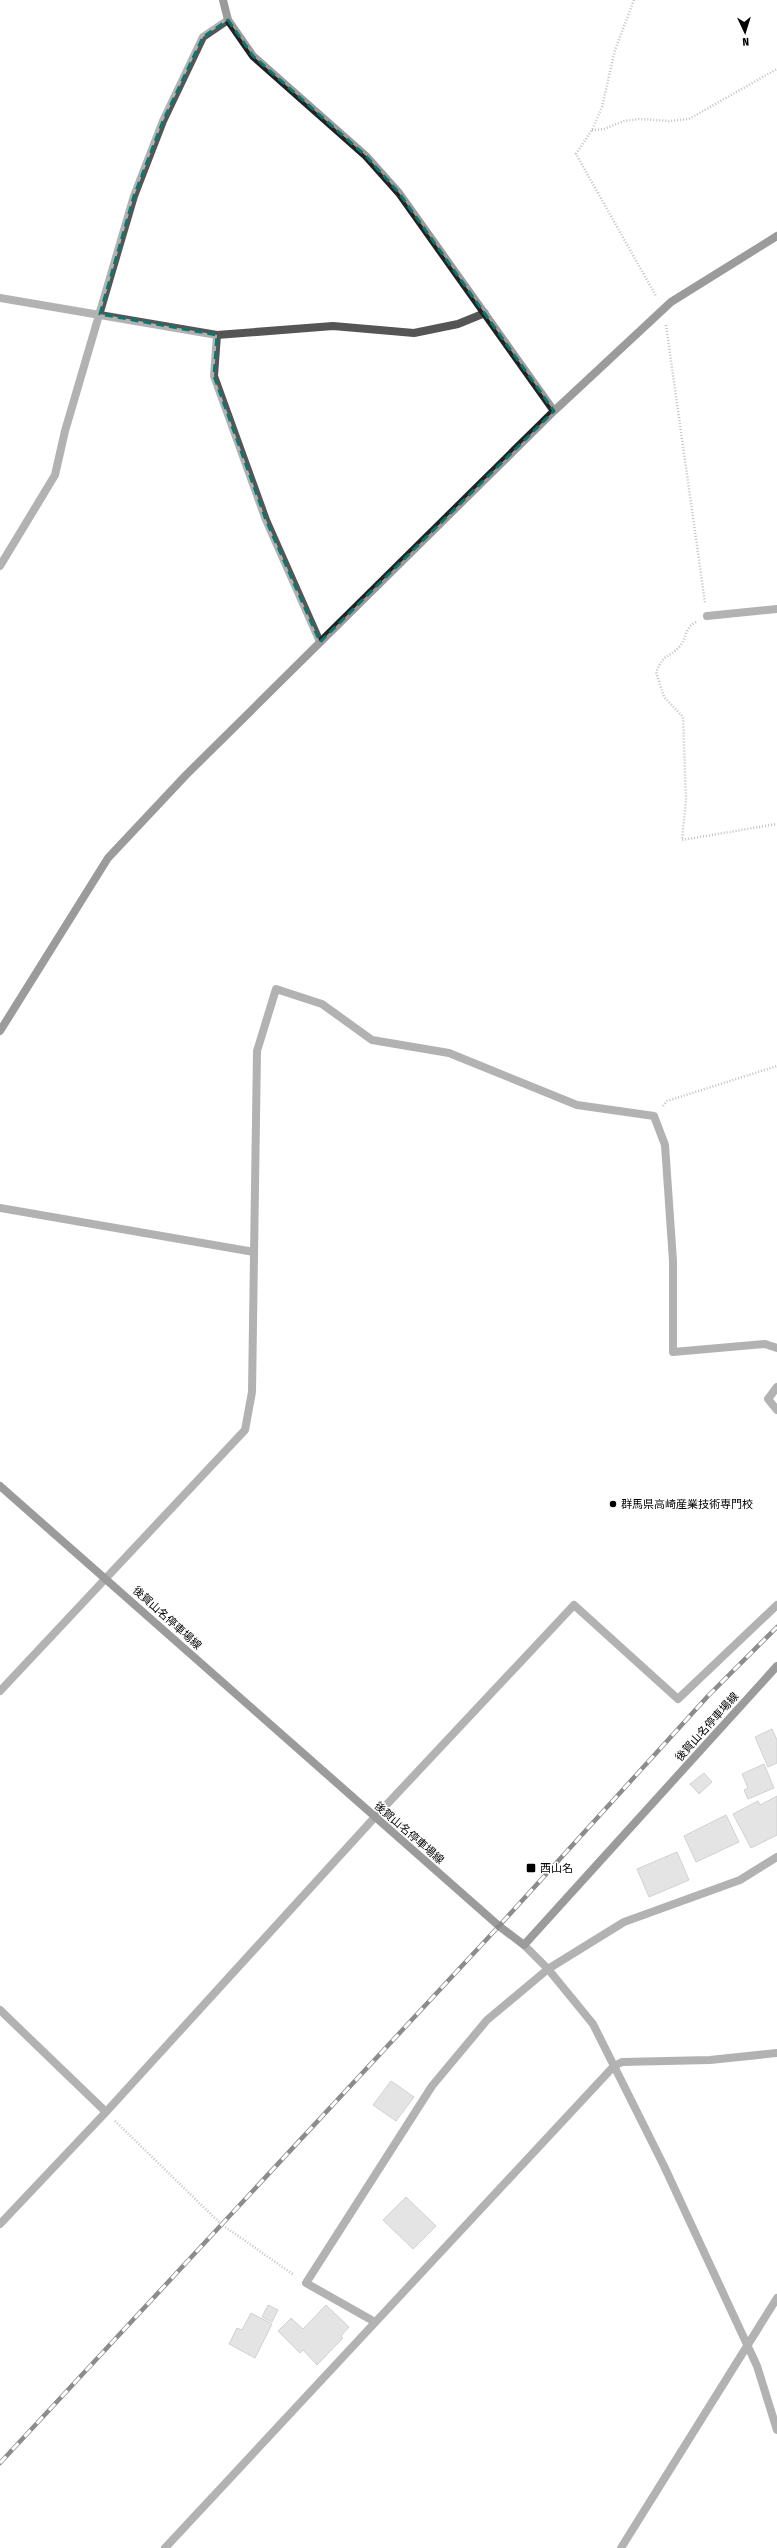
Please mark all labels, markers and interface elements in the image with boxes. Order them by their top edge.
north arrow [725,12,765,52]
text: N [742,35,749,48]
place label: 群馬県高崎産業技術専門校 [621,1498,753,1511]
marker: 群馬県高崎産業技術専門校 [608,1499,618,1509]
street label: 後賀山名停車場線 [130,1584,204,1652]
street label: 後賀山名停車場線 [673,1690,741,1764]
street label: 後賀山名停車場線 [372,1799,446,1867]
marker: 西山名 [525,1862,537,1874]
place label: 西山名 [540,1862,573,1875]

